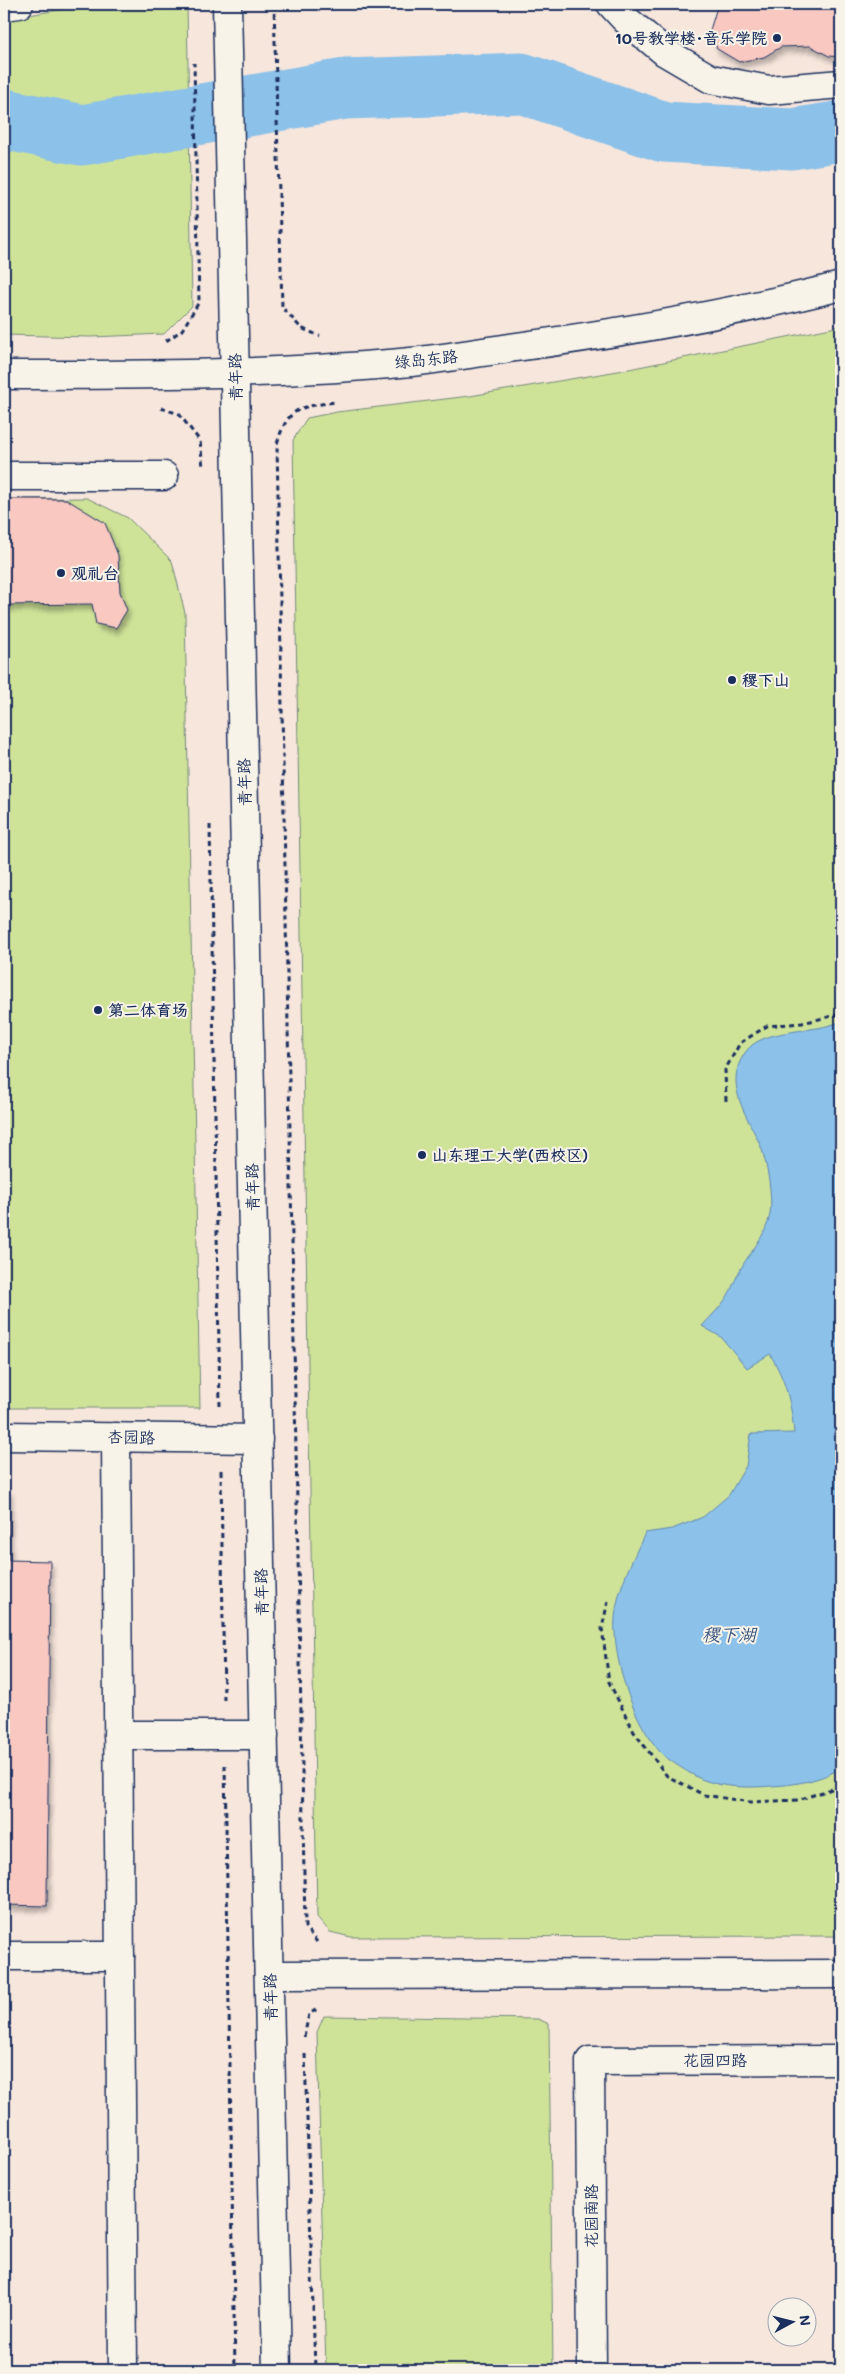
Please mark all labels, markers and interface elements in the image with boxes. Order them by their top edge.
place label: 10号教学楼·音乐学院 [615,27,767,48]
marker: 10号教学楼·音乐学院 [771,32,783,44]
street label: 绿岛东路 [393,345,459,372]
street label: 青年路 [224,353,245,401]
place label: 观礼台 [71,562,119,583]
marker: 观礼台 [55,567,67,579]
place label: 稷下山 [742,669,790,690]
marker: 稷下山 [726,674,738,686]
street label: 青年路 [233,758,254,806]
place label: 第二体育场 [108,999,188,1020]
marker: 第二体育场 [92,1004,104,1016]
place label: 山东理工大学(西校区) [432,1144,588,1165]
marker: 山东理工大学(西校区) [416,1149,428,1161]
street label: 青年路 [241,1163,262,1211]
street label: 杏园路 [107,1426,155,1447]
street label: 青年路 [250,1568,271,1616]
water label: 稷下湖 [702,1622,758,1646]
street label: 青年路 [259,1973,280,2021]
street label: 花园四路 [683,2049,747,2070]
street label: 花园南路 [580,2184,601,2248]
north arrow [768,2296,818,2346]
text: N [795,2314,815,2327]

